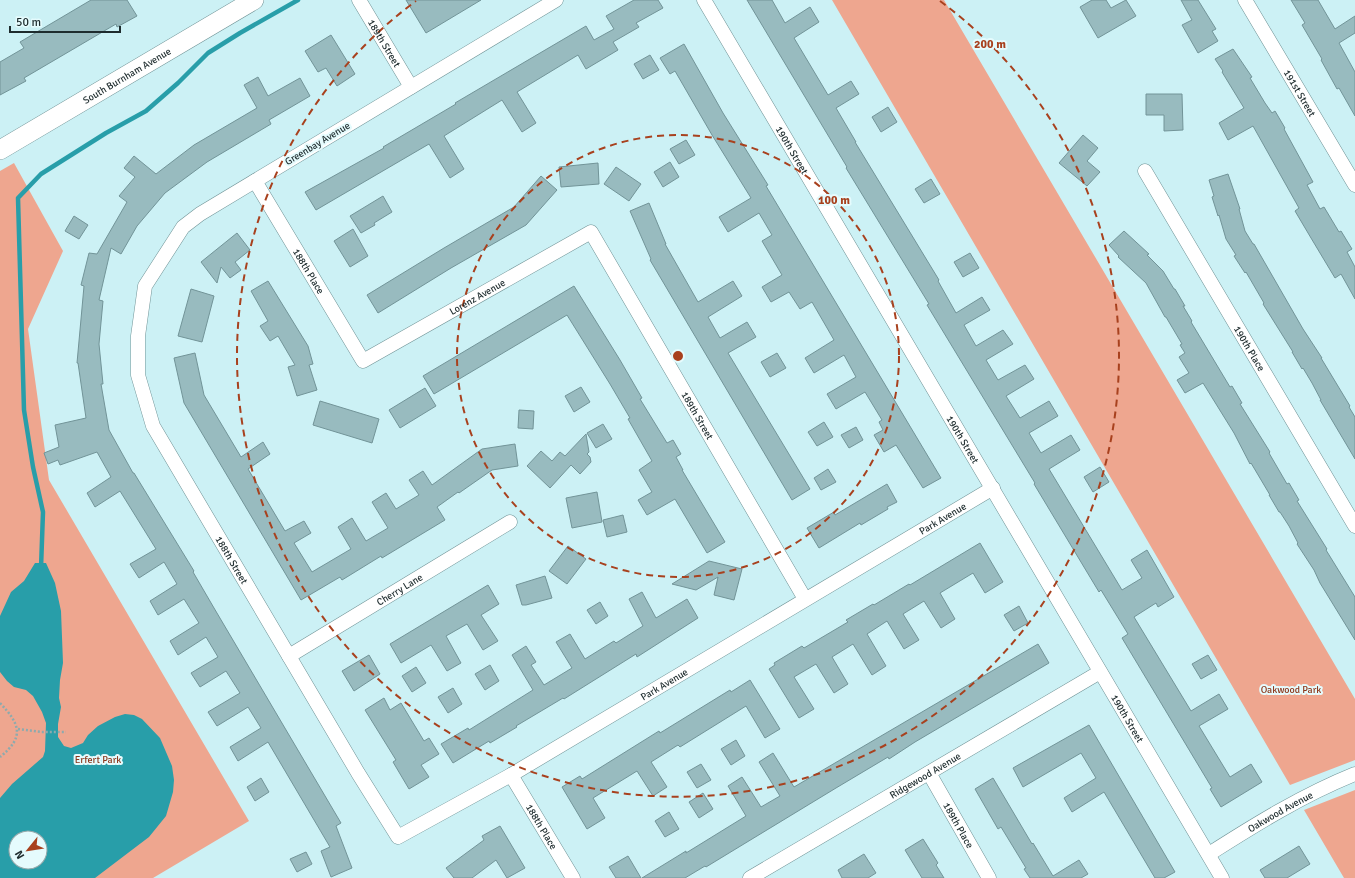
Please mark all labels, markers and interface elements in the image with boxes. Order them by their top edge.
scale bar [10,8,120,34]
text: 50 m [16,15,41,30]
street label: 189th Street [365,17,403,70]
text: 200 m [974,37,1006,52]
street label: South Burnham Avenue [81,45,173,107]
street label: 191st Street [1281,68,1318,119]
street label: Greenbay Avenue [283,120,352,168]
street label: 190th Street [773,124,811,177]
text: 100 m [818,193,850,208]
street label: 188th Place [290,247,326,296]
street label: Lorenz Avenue [448,277,508,318]
street label: 190th Place [1231,324,1267,374]
centre of rings [671,349,685,363]
street label: 189th Street [678,390,716,442]
street label: 190th Street [944,414,981,466]
street label: Park Avenue [917,500,969,538]
street label: 188th Street [212,534,250,587]
street label: Cherry Lane [375,571,425,609]
street label: Park Avenue [639,666,690,703]
park label: Oakwood Park [1261,684,1321,696]
street label: 190th Street [1108,693,1146,745]
street label: Ridgewood Avenue [888,750,963,801]
park label: Erfert Park [75,754,121,766]
street label: Oakwood Avenue [1246,789,1315,835]
street label: 189th Place [940,801,976,851]
street label: 188th Place [523,802,559,852]
north arrow [8,830,48,870]
text: N [12,848,27,861]

